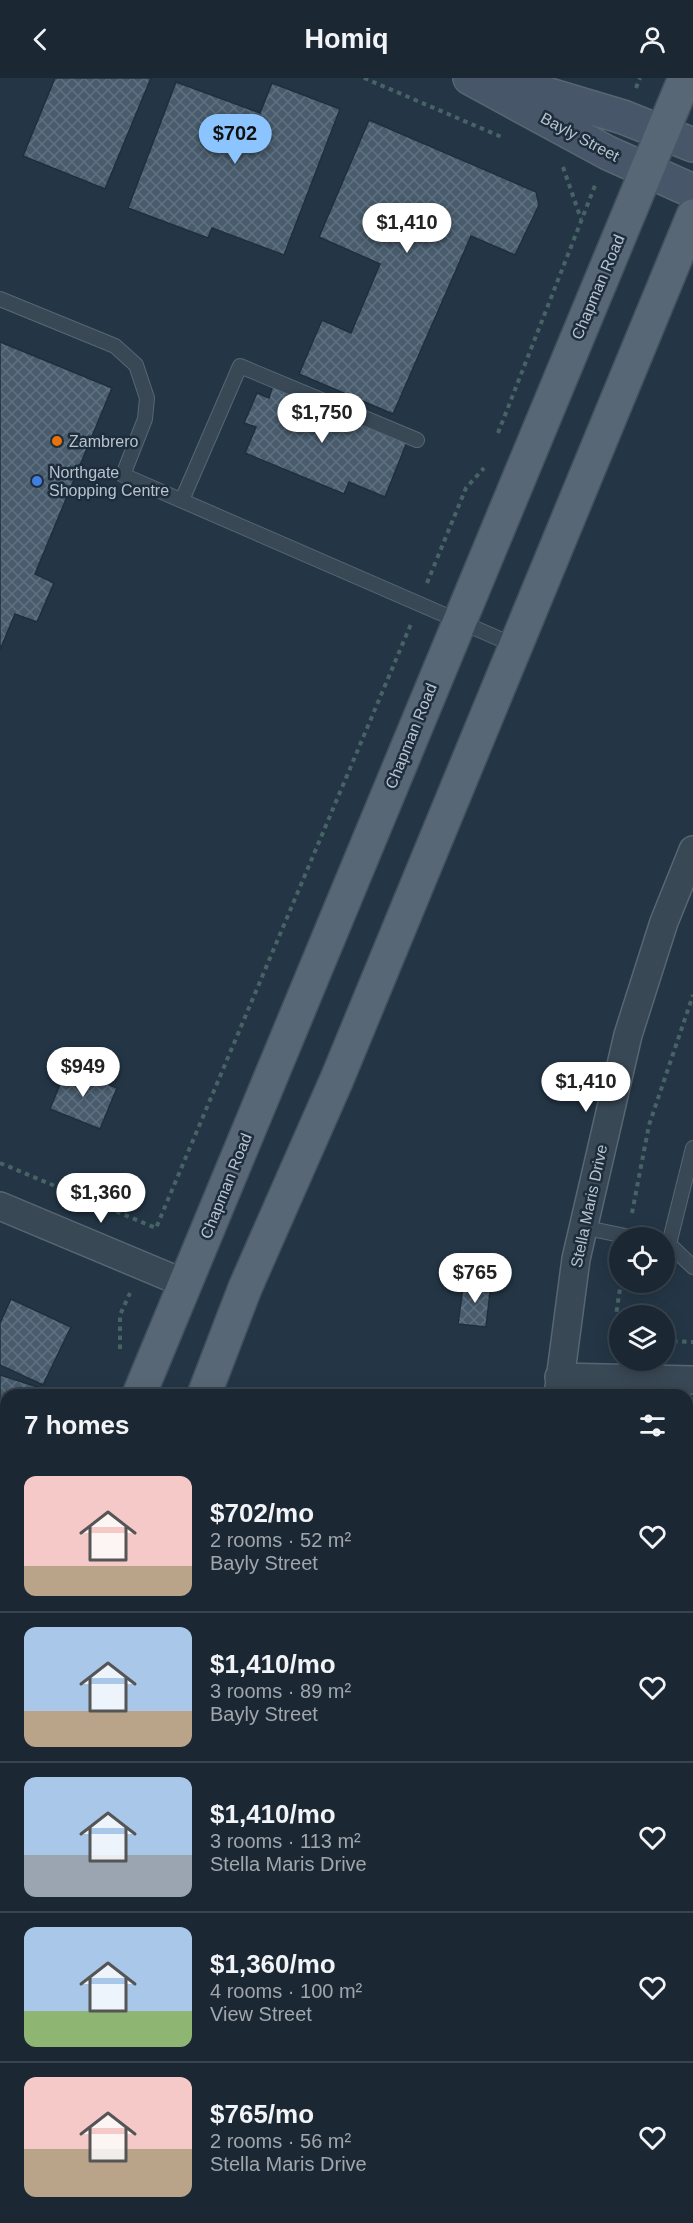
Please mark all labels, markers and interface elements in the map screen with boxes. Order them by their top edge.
icon: back [24,23,57,56]
icon: person [636,23,669,56]
text: Homiq [305,24,389,54]
street label: Bayly Street [538,109,623,165]
pin: $702 [199,114,271,165]
text: $702 [213,122,257,144]
pin: $1,410 [358,203,456,254]
text: $1,410 [376,211,438,233]
street label: Chapman Road [568,232,628,342]
pin: $1,750 [273,393,371,444]
text: $1,750 [291,401,353,423]
place label: Zambrero [69,433,138,450]
marker: Zambrero [50,434,64,448]
place label: Northgate Shopping Centre [49,464,169,499]
marker: Northgate Shopping Centre [30,474,44,488]
street label: Chapman Road [382,681,440,791]
pin: $949 [47,1047,119,1098]
text: $949 [61,1055,105,1077]
pin: $1,410 [537,1062,635,1113]
text: $1,410 [555,1070,617,1092]
street label: Chapman Road [197,1131,255,1241]
street label: Stella Maris Drive [568,1143,610,1269]
pin: $1,360 [52,1173,150,1224]
text: $1,360 [70,1181,132,1203]
map controls [609,1227,675,1371]
button: locate [609,1227,675,1293]
pin: $765 [439,1253,511,1304]
text: $765 [453,1261,497,1283]
button: layers [609,1305,675,1371]
icon: filters [636,1409,669,1442]
text: 7 homes [24,1410,130,1440]
text: $702/mo [210,1498,314,1528]
icon: home [72,1500,144,1572]
icon: heart [636,1520,669,1553]
text: 2 rooms · 52 m² [210,1529,351,1551]
text: Bayly Street [210,1552,318,1574]
text: $1,410/mo [210,1649,336,1679]
icon: home [72,1651,144,1723]
icon: heart [636,1671,669,1704]
text: 3 rooms · 89 m² [210,1680,351,1702]
text: Bayly Street [210,1703,318,1725]
text: $1,410/mo [210,1799,336,1829]
icon: home [72,1801,144,1873]
icon: heart [636,1821,669,1854]
text: 3 rooms · 113 m² [210,1830,361,1852]
text: Stella Maris Drive [210,1853,367,1875]
text: $1,360/mo [210,1949,336,1979]
icon: home [72,1951,144,2023]
icon: heart [636,1971,669,2004]
text: 4 rooms · 100 m² [210,1980,362,2002]
text: View Street [210,2003,312,2025]
text: $765/mo [210,2099,314,2129]
icon: home [72,2101,144,2173]
icon: heart [636,2121,669,2154]
text: 2 rooms · 56 m² [210,2130,351,2152]
text: Stella Maris Drive [210,2153,367,2175]

